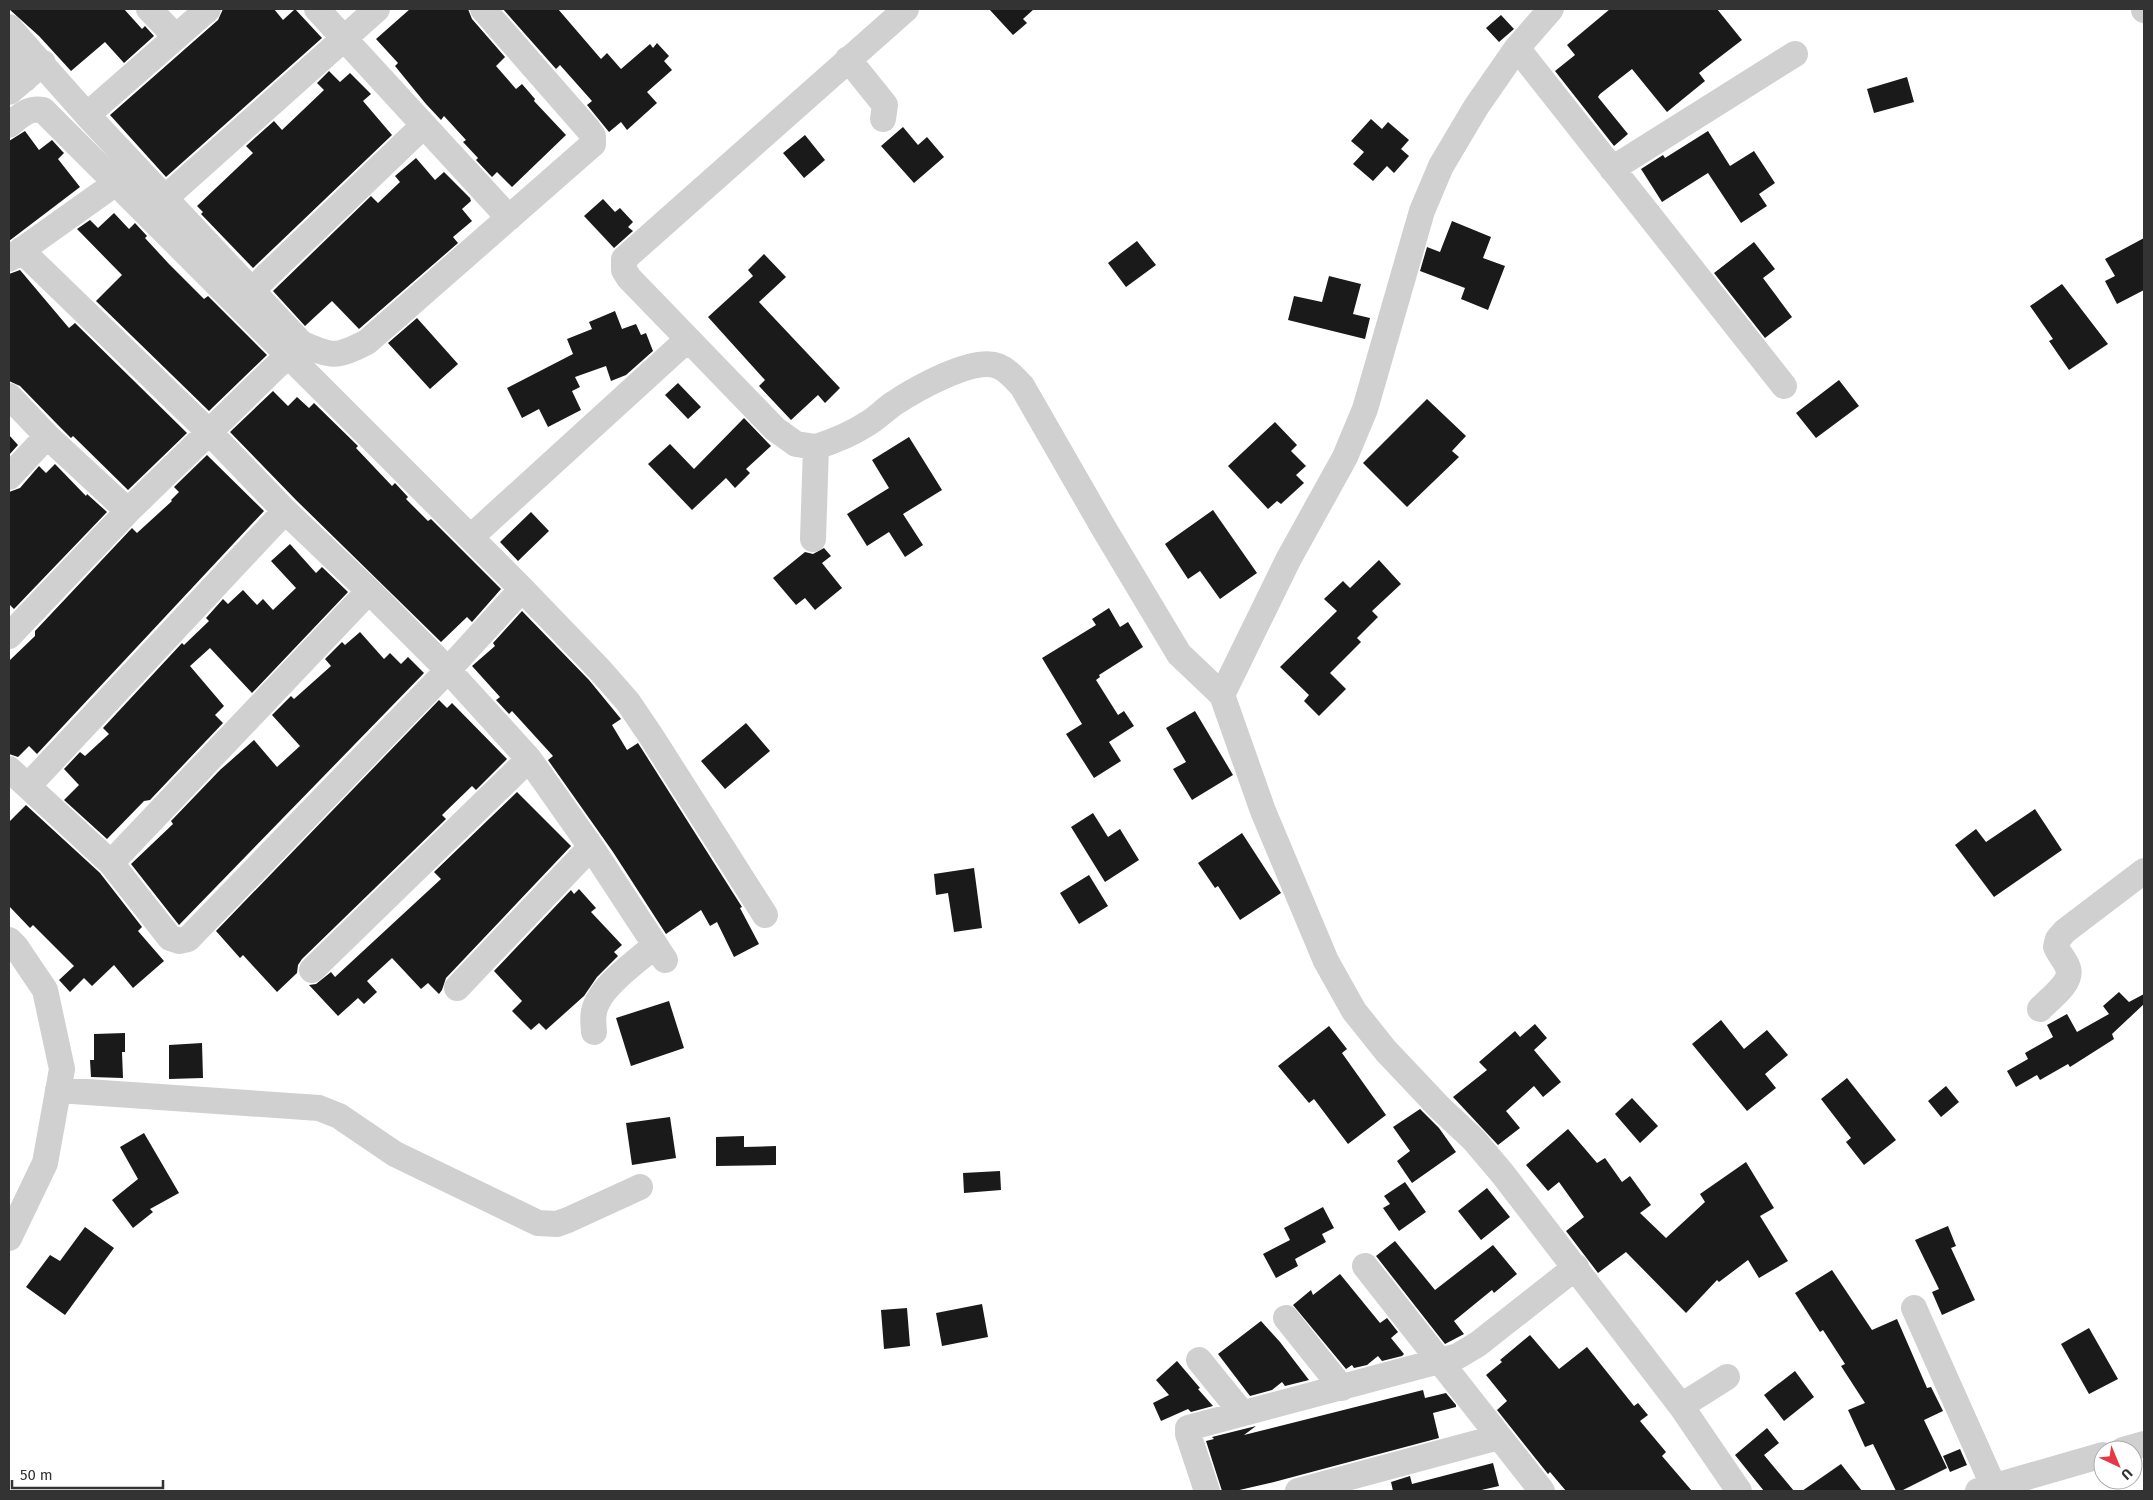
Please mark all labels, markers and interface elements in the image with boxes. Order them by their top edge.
north arrow [2093,1440,2143,1490]
scale bar [12,1458,164,1490]
text: U [2117,1465,2136,1483]
text: 50 m [20,1466,53,1484]

